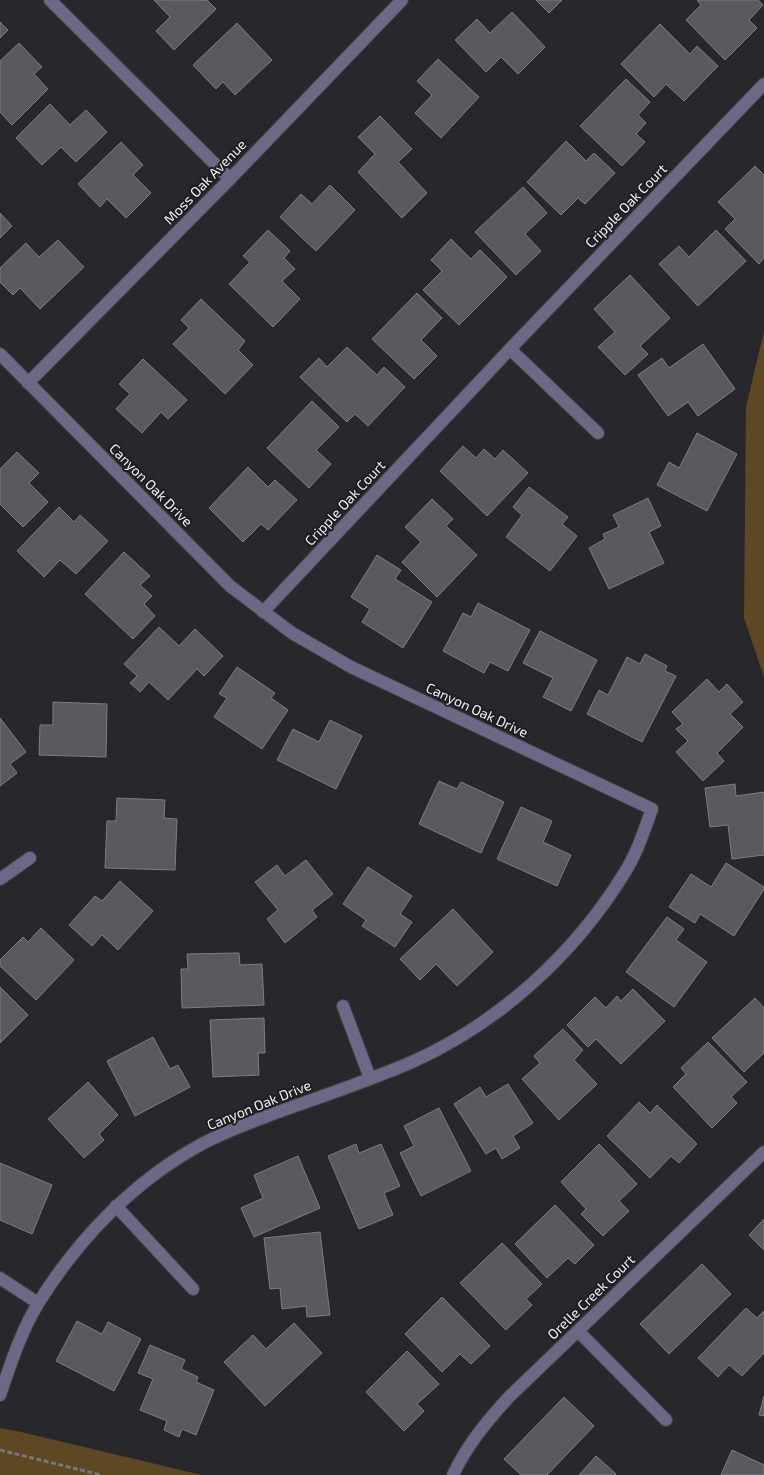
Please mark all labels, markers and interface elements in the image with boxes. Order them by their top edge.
street label: Moss Oak Avenue [160,136,249,228]
street label: Cripple Oak Court [581,160,670,251]
street label: Canyon Oak Drive [106,439,197,530]
street label: Cripple Oak Court [301,457,388,549]
street label: Canyon Oak Drive [423,678,531,741]
street label: Canyon Oak Drive [204,1076,313,1133]
street label: Orelle Creek Court [543,1251,638,1343]

